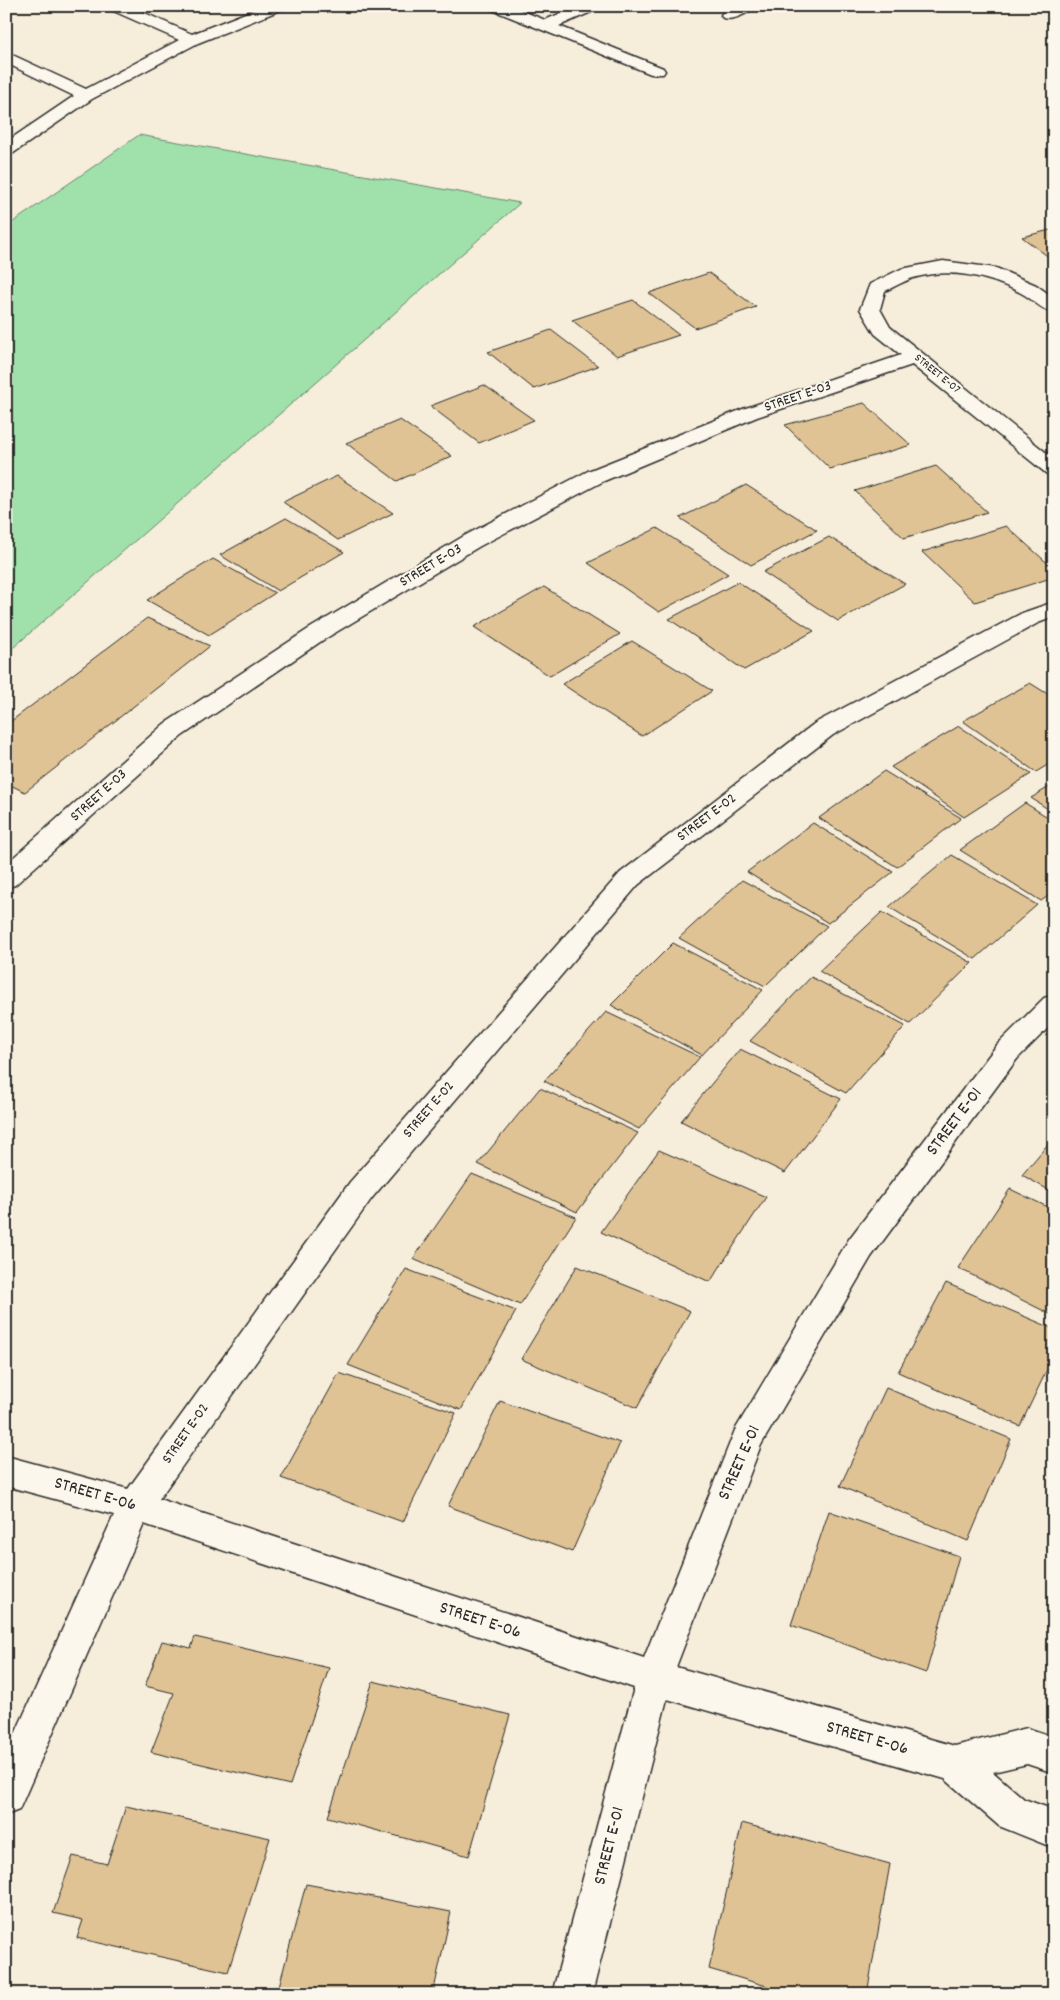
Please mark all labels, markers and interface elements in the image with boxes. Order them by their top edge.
street label: STREET E-07 [910,350,964,398]
street label: STREET E-03 [761,375,835,419]
street label: STREET E-03 [395,539,467,593]
street label: STREET E-03 [66,764,132,828]
street label: STREET E-02 [673,788,741,848]
street label: STREET E-02 [398,1076,460,1144]
street label: STREET E-01 [921,1083,989,1161]
street label: STREET E-02 [157,1399,215,1469]
street label: STREET E-01 [712,1422,768,1504]
street label: STREET E-06 [51,1471,139,1519]
street label: STREET E-06 [436,1596,524,1646]
street label: STREET E-06 [823,1715,911,1763]
street label: STREET E-01 [588,1804,632,1888]

